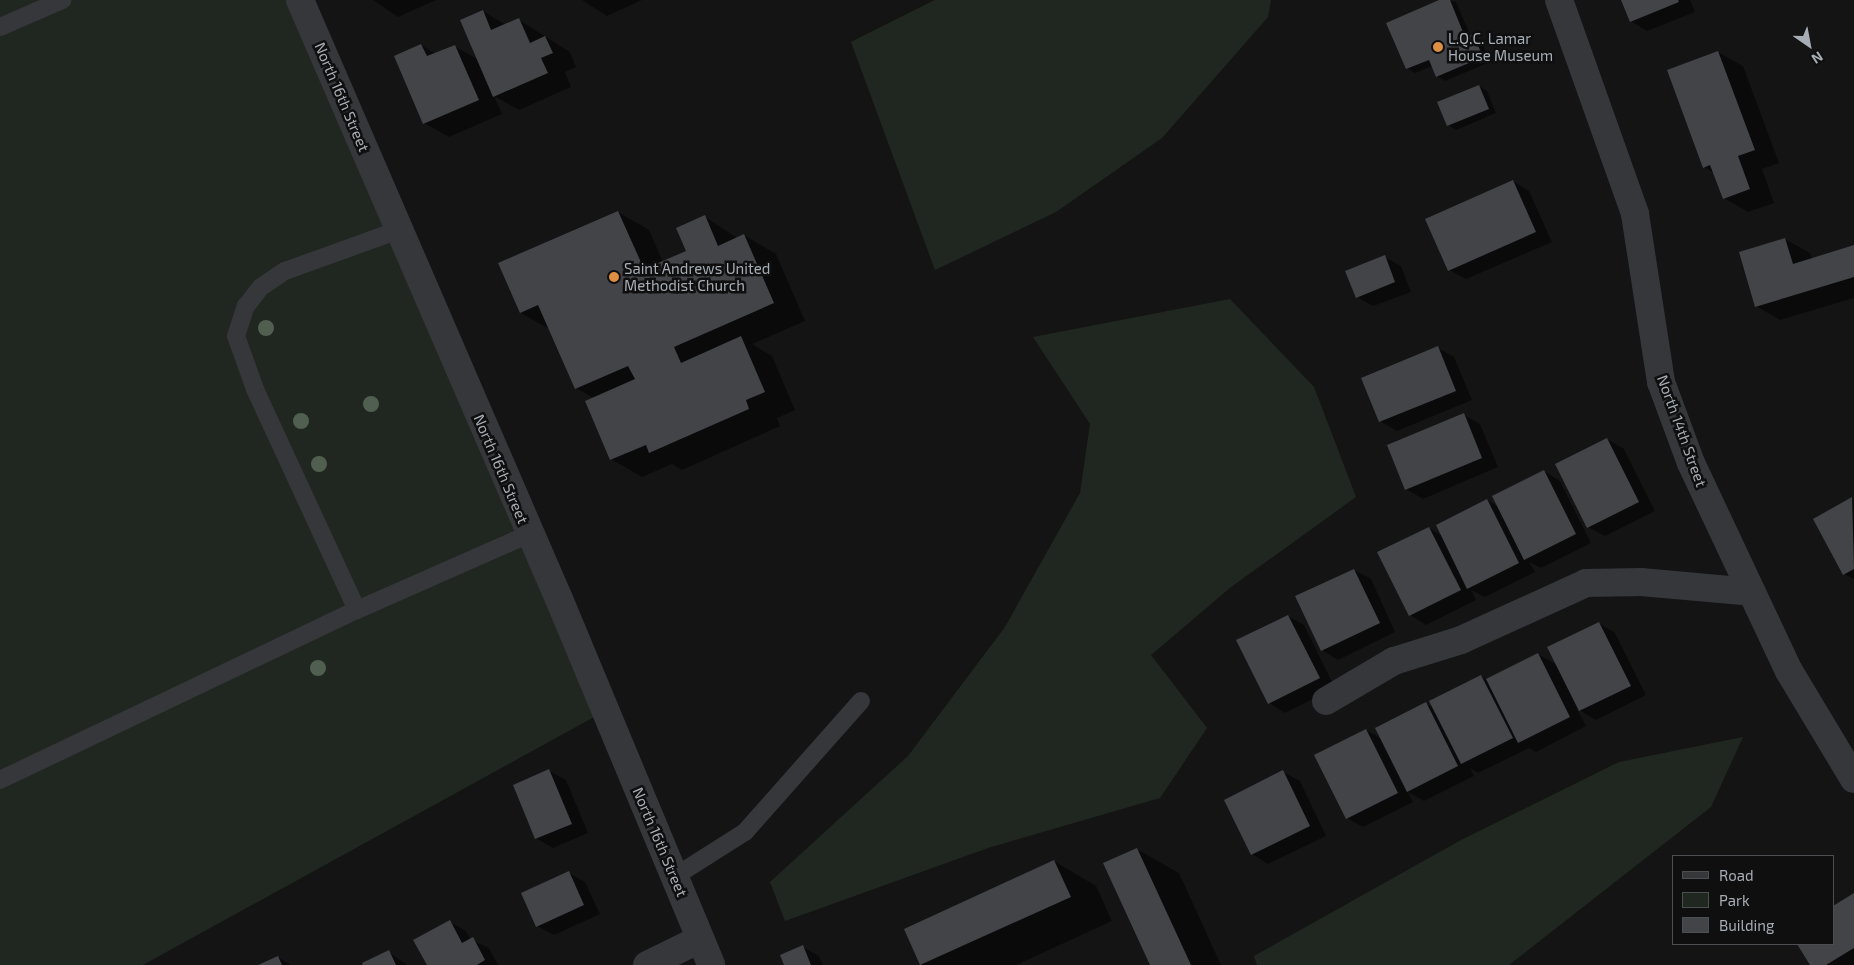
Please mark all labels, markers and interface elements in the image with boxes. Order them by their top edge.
north arrow [1784,20,1834,70]
place label: L.Q.C. Lamar House Museum [1448,29,1553,64]
street label: North 16th Street [311,40,373,154]
marker: L.Q.C. Lamar House Museum [1432,41,1444,53]
text: N [1809,48,1826,68]
place label: Saint Andrews United Methodist Church [624,259,771,294]
marker: Saint Andrews United Methodist Church [608,271,620,283]
street label: North 14th Street [1653,373,1711,489]
street label: North 16th Street [470,412,532,526]
street label: North 16th Street [629,785,691,899]
legend [1672,855,1834,945]
text: Road [1719,866,1754,884]
text: Park [1719,891,1750,909]
text: Building [1719,916,1774,934]

